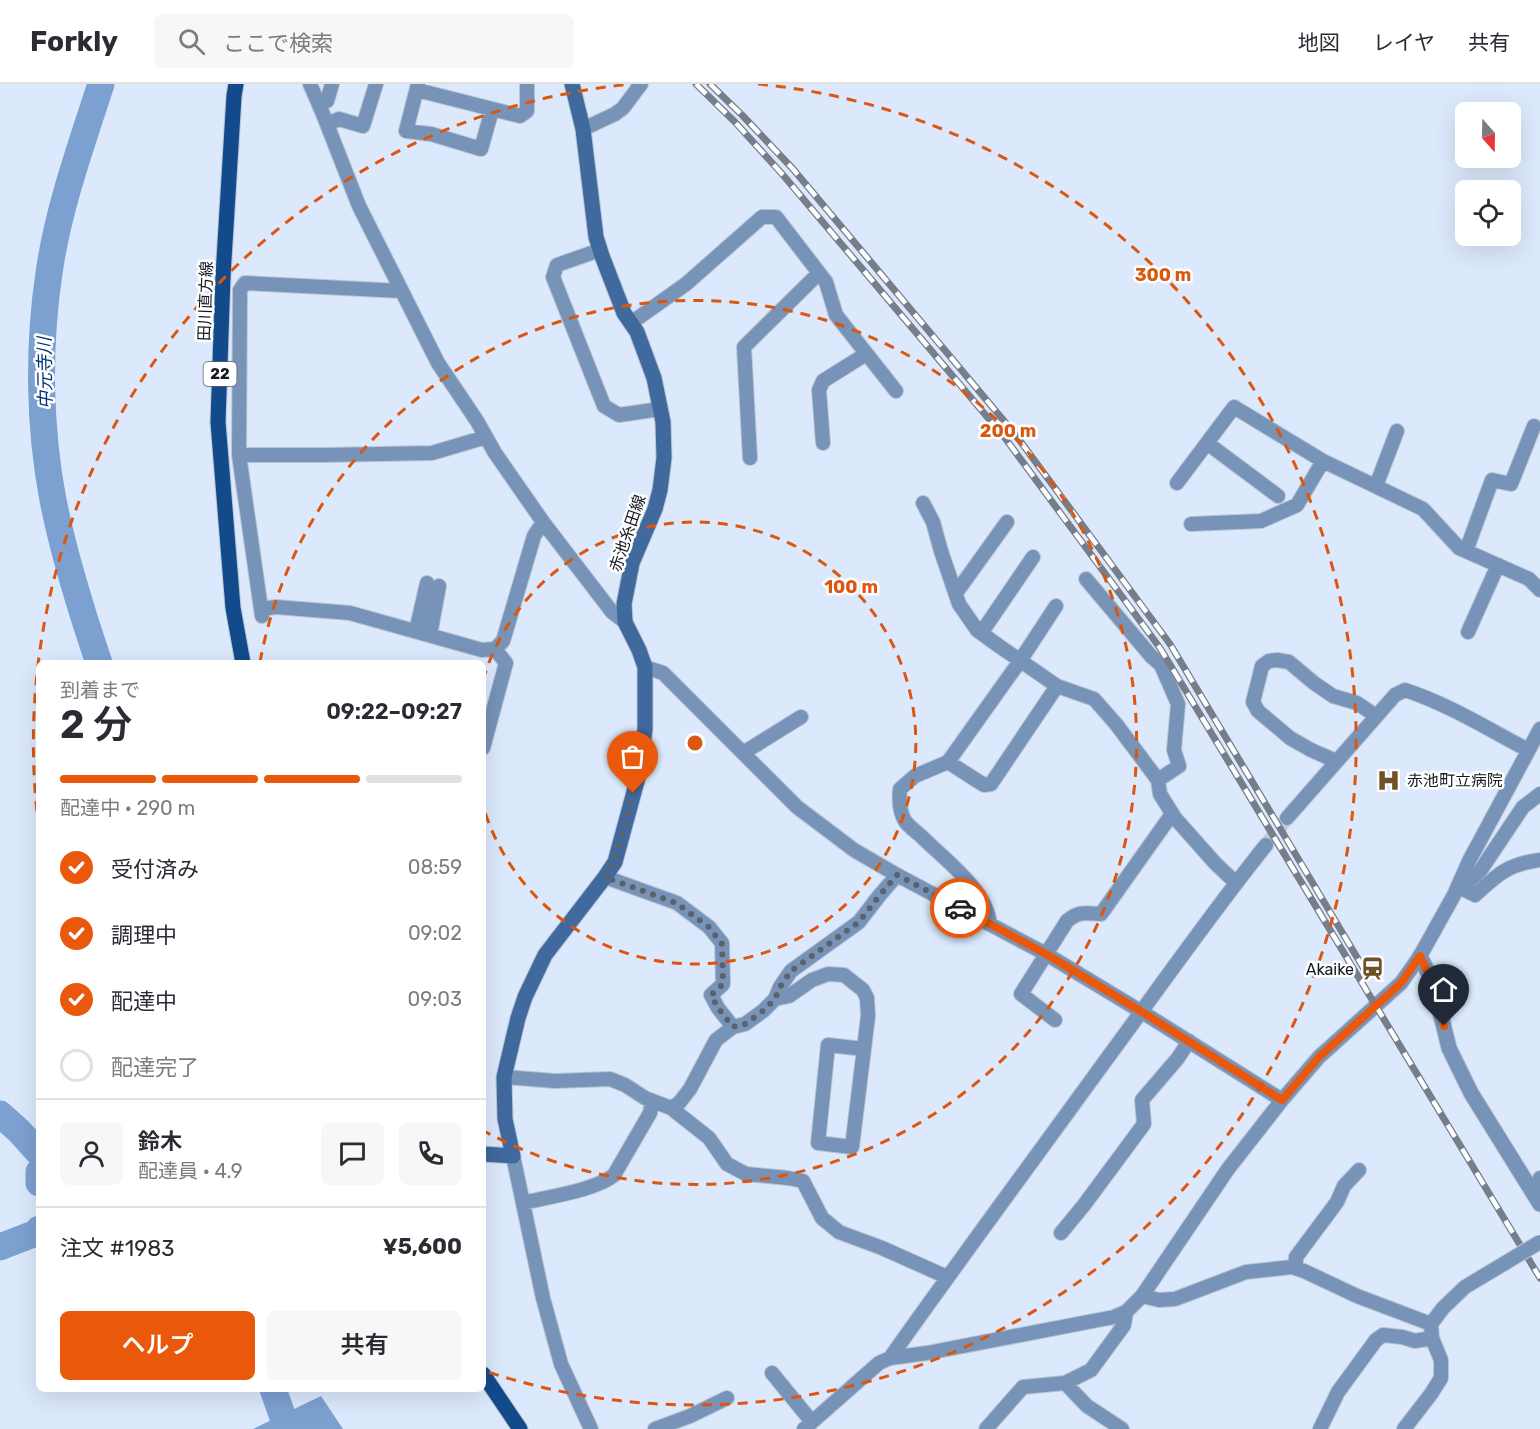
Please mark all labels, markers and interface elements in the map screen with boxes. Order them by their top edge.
search box [154,14,574,68]
text: Forkly [30,25,118,58]
icon: search [175,25,208,58]
text: ここで検索 [223,30,333,57]
text: 地図 [1298,30,1340,55]
text: レイヤ [1373,30,1435,55]
text: 共有 [1468,30,1510,55]
north arrow [1455,102,1521,168]
map controls [1455,102,1521,246]
button: locate [1455,180,1521,246]
street label: 田川直方線 [195,261,216,341]
text: 300 m [1135,264,1191,286]
water label: 中元寺川 [33,335,57,409]
road number: 22 [204,362,236,386]
text: 200 m [980,420,1036,442]
street label: 赤池糸田線 [605,492,649,574]
text: 100 m [824,576,878,598]
text: 到着まで [60,678,140,702]
text: 09:22–09:27 [326,698,462,725]
text: 2 分 [60,702,132,748]
pin [607,731,658,793]
centre of rings [685,733,705,753]
icon: bag [616,740,649,773]
hospital icon: 赤池町立病院 [1376,767,1402,793]
place label: 赤池町立病院 [1407,771,1503,790]
text: 配達中 · 290 m [60,796,195,820]
icon: check [60,851,93,884]
text: 08:59 [408,855,462,879]
text: 受付済み [111,856,199,883]
courier [930,878,990,938]
icon: car [944,892,977,925]
icon: check [60,917,93,950]
text: 09:02 [408,921,462,945]
text: 調理中 [111,922,177,949]
station icon: Akaike [1359,956,1385,982]
place label: Akaike [1306,960,1354,979]
pin [1418,964,1469,1026]
icon: home [1427,973,1460,1006]
icon: check [60,983,93,1016]
text: 09:03 [408,987,462,1011]
text: 配達中 [111,988,177,1015]
text: 配達完了 [111,1054,199,1081]
button: person [60,1122,123,1185]
button: chat [321,1122,384,1185]
button: phone [399,1122,462,1185]
text: 鈴木 [138,1128,182,1155]
text: 配達員 · 4.9 [138,1159,243,1183]
text: ¥5,600 [382,1233,462,1260]
text: 注文 #1983 [60,1235,174,1262]
button: ヘルプ [60,1311,255,1380]
button: 共有 [267,1311,462,1380]

